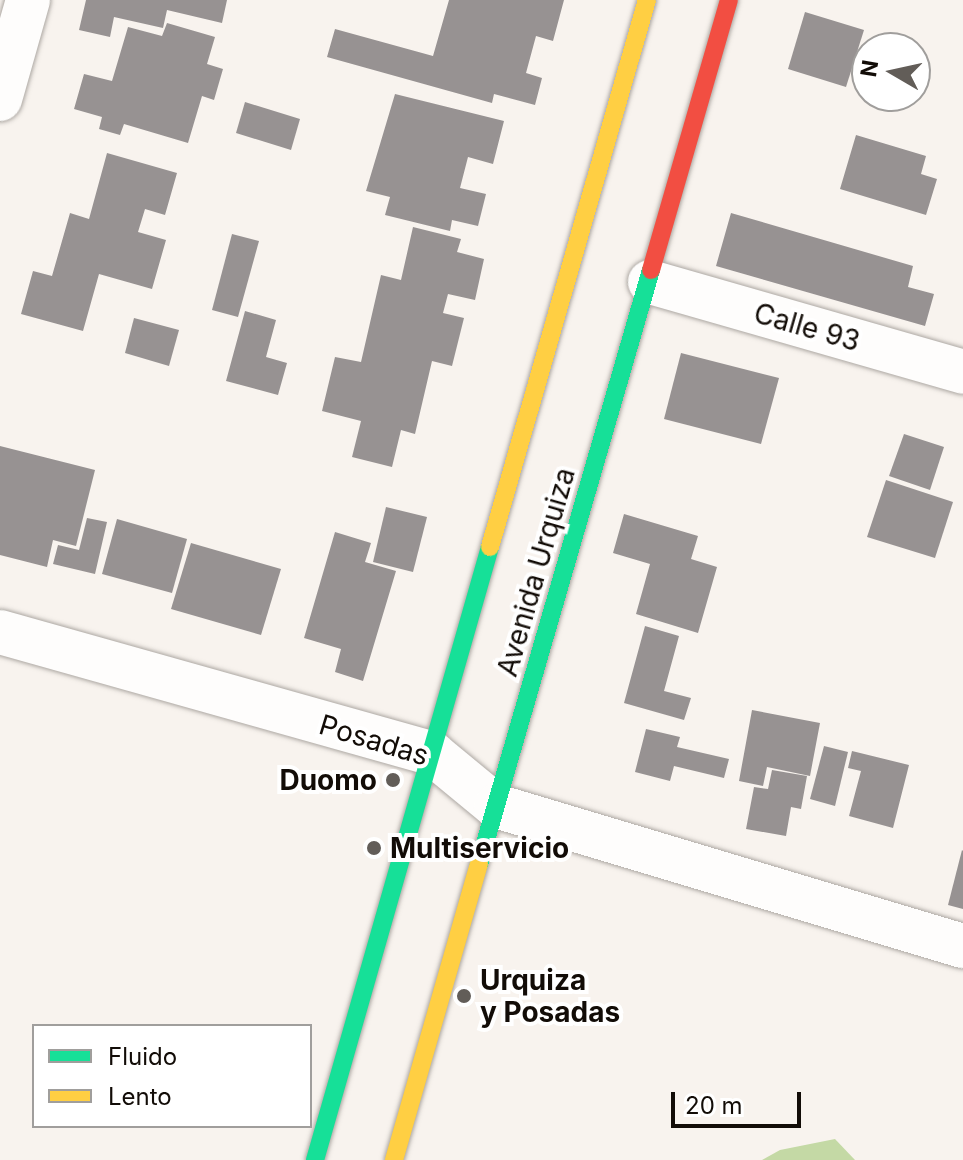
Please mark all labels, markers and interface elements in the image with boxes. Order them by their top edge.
north arrow [851,32,931,112]
text: N [855,58,883,79]
street label: Calle 93 [750,296,864,358]
street label: Avenida Urquiza [490,464,582,680]
street label: Posadas [315,707,433,773]
place label: Duomo [279,763,377,797]
marker: Duomo [384,771,402,789]
place label: Multiservicio [390,831,569,865]
marker: Multiservicio [365,839,383,857]
place label: Urquiza y Posadas [480,963,620,1029]
marker: Urquiza y Posadas [455,987,473,1005]
legend [32,1024,312,1128]
text: Fluido [108,1042,177,1071]
scale bar [675,1076,805,1126]
text: Lento [108,1082,172,1111]
text: 20 m [685,1091,743,1120]

